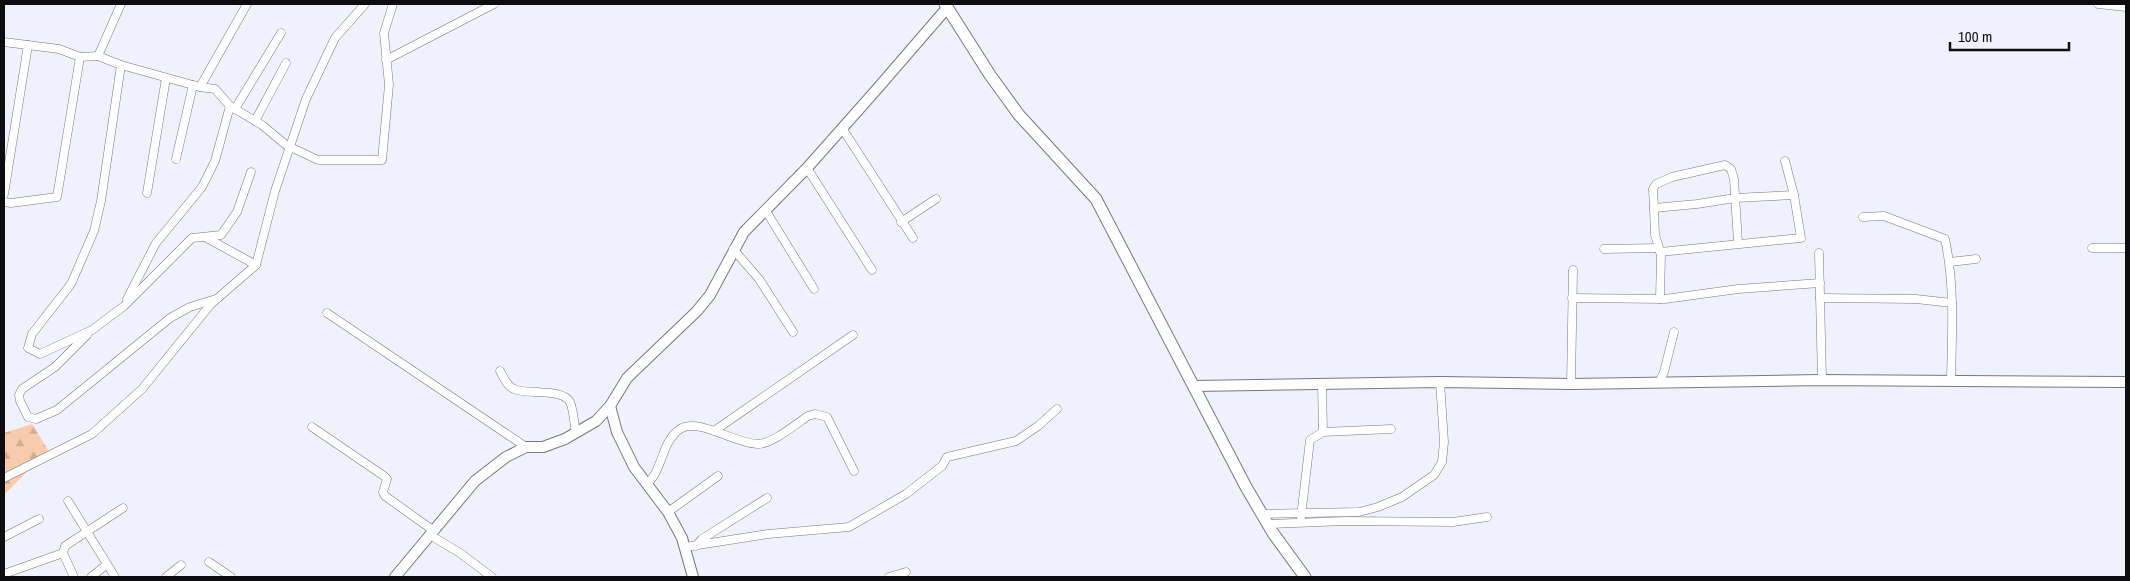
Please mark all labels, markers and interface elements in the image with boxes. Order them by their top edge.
scale bar [1950,20,2069,52]
text: 100 m [1958,26,1992,47]

